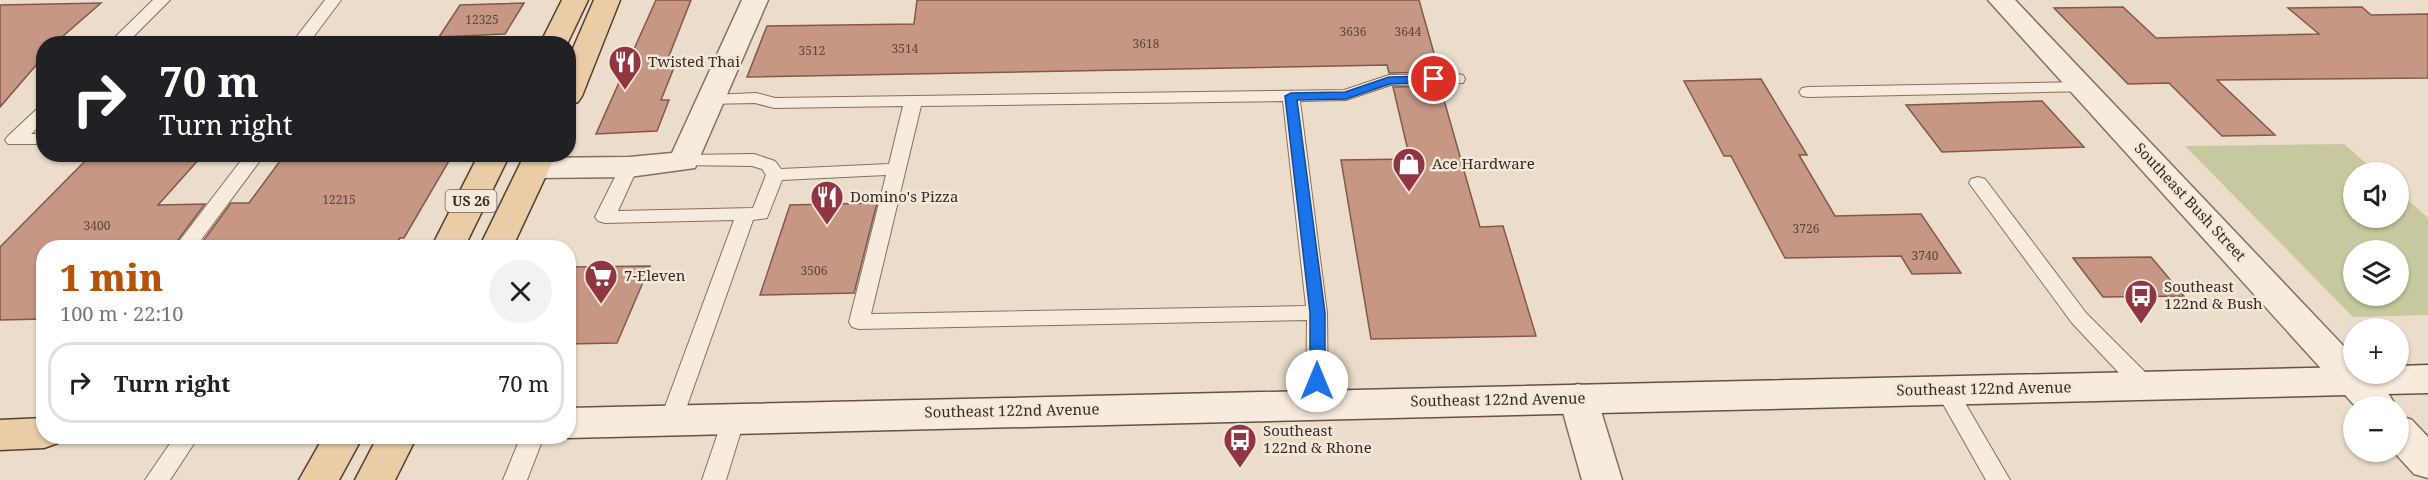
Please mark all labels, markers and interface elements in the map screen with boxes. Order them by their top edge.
house number: 12325 [465,11,499,28]
house number: 3636 [1340,23,1367,40]
house number: 3644 [1395,23,1422,40]
house number: 3618 [1133,35,1160,52]
house number: 3514 [892,40,919,57]
house number: 3512 [799,42,825,59]
restaurant icon: Twisted Thai [607,44,643,91]
place label: Twisted Thai [648,51,740,71]
text: 70 m [159,52,259,109]
pin [1408,53,1459,104]
icon: right [60,60,138,138]
icon: arrive [1417,62,1450,95]
text: Turn right [159,106,292,143]
street label: Southeast Bush Street [2131,138,2251,265]
shop icon: Ace Hardware [1391,146,1427,193]
place label: Ace Hardware [1432,153,1535,173]
map controls [2343,162,2409,462]
button: sound [2343,162,2409,228]
restaurant icon: Domino's Pizza [809,179,845,226]
place label: Domino's Pizza [850,186,958,206]
road number: US 26 [446,190,496,212]
house number: 12215 [322,191,356,208]
house number: 3400 [84,217,111,234]
house number: 3726 [1793,220,1820,237]
button: layers [2343,240,2409,306]
house number: 3740 [1912,247,1939,264]
text: 1 min [60,253,163,302]
supermarket icon: 7-Eleven [583,258,619,305]
button: close [489,260,552,323]
house number: 3506 [801,262,828,279]
place label: 7-Eleven [624,265,686,285]
place label: Southeast 122nd & Bush [2164,276,2263,313]
bus stop icon: Southeast 122nd & Bush [2123,278,2159,325]
text: 100 m · 22:10 [60,300,183,327]
button: + [2343,318,2409,384]
position arrow [1285,349,1349,413]
icon: right [63,366,96,399]
text: Turn right [114,368,230,398]
text: 70 m [498,368,549,398]
street label: Southeast 122nd Avenue [1896,376,2072,400]
street label: Southeast 122nd Avenue [1410,387,1586,411]
button: − [2343,396,2409,462]
street label: Southeast 122nd Avenue [924,398,1100,422]
place label: Southeast 122nd & Rhone [1263,420,1372,457]
bus stop icon: Southeast 122nd & Rhone [1222,422,1258,469]

